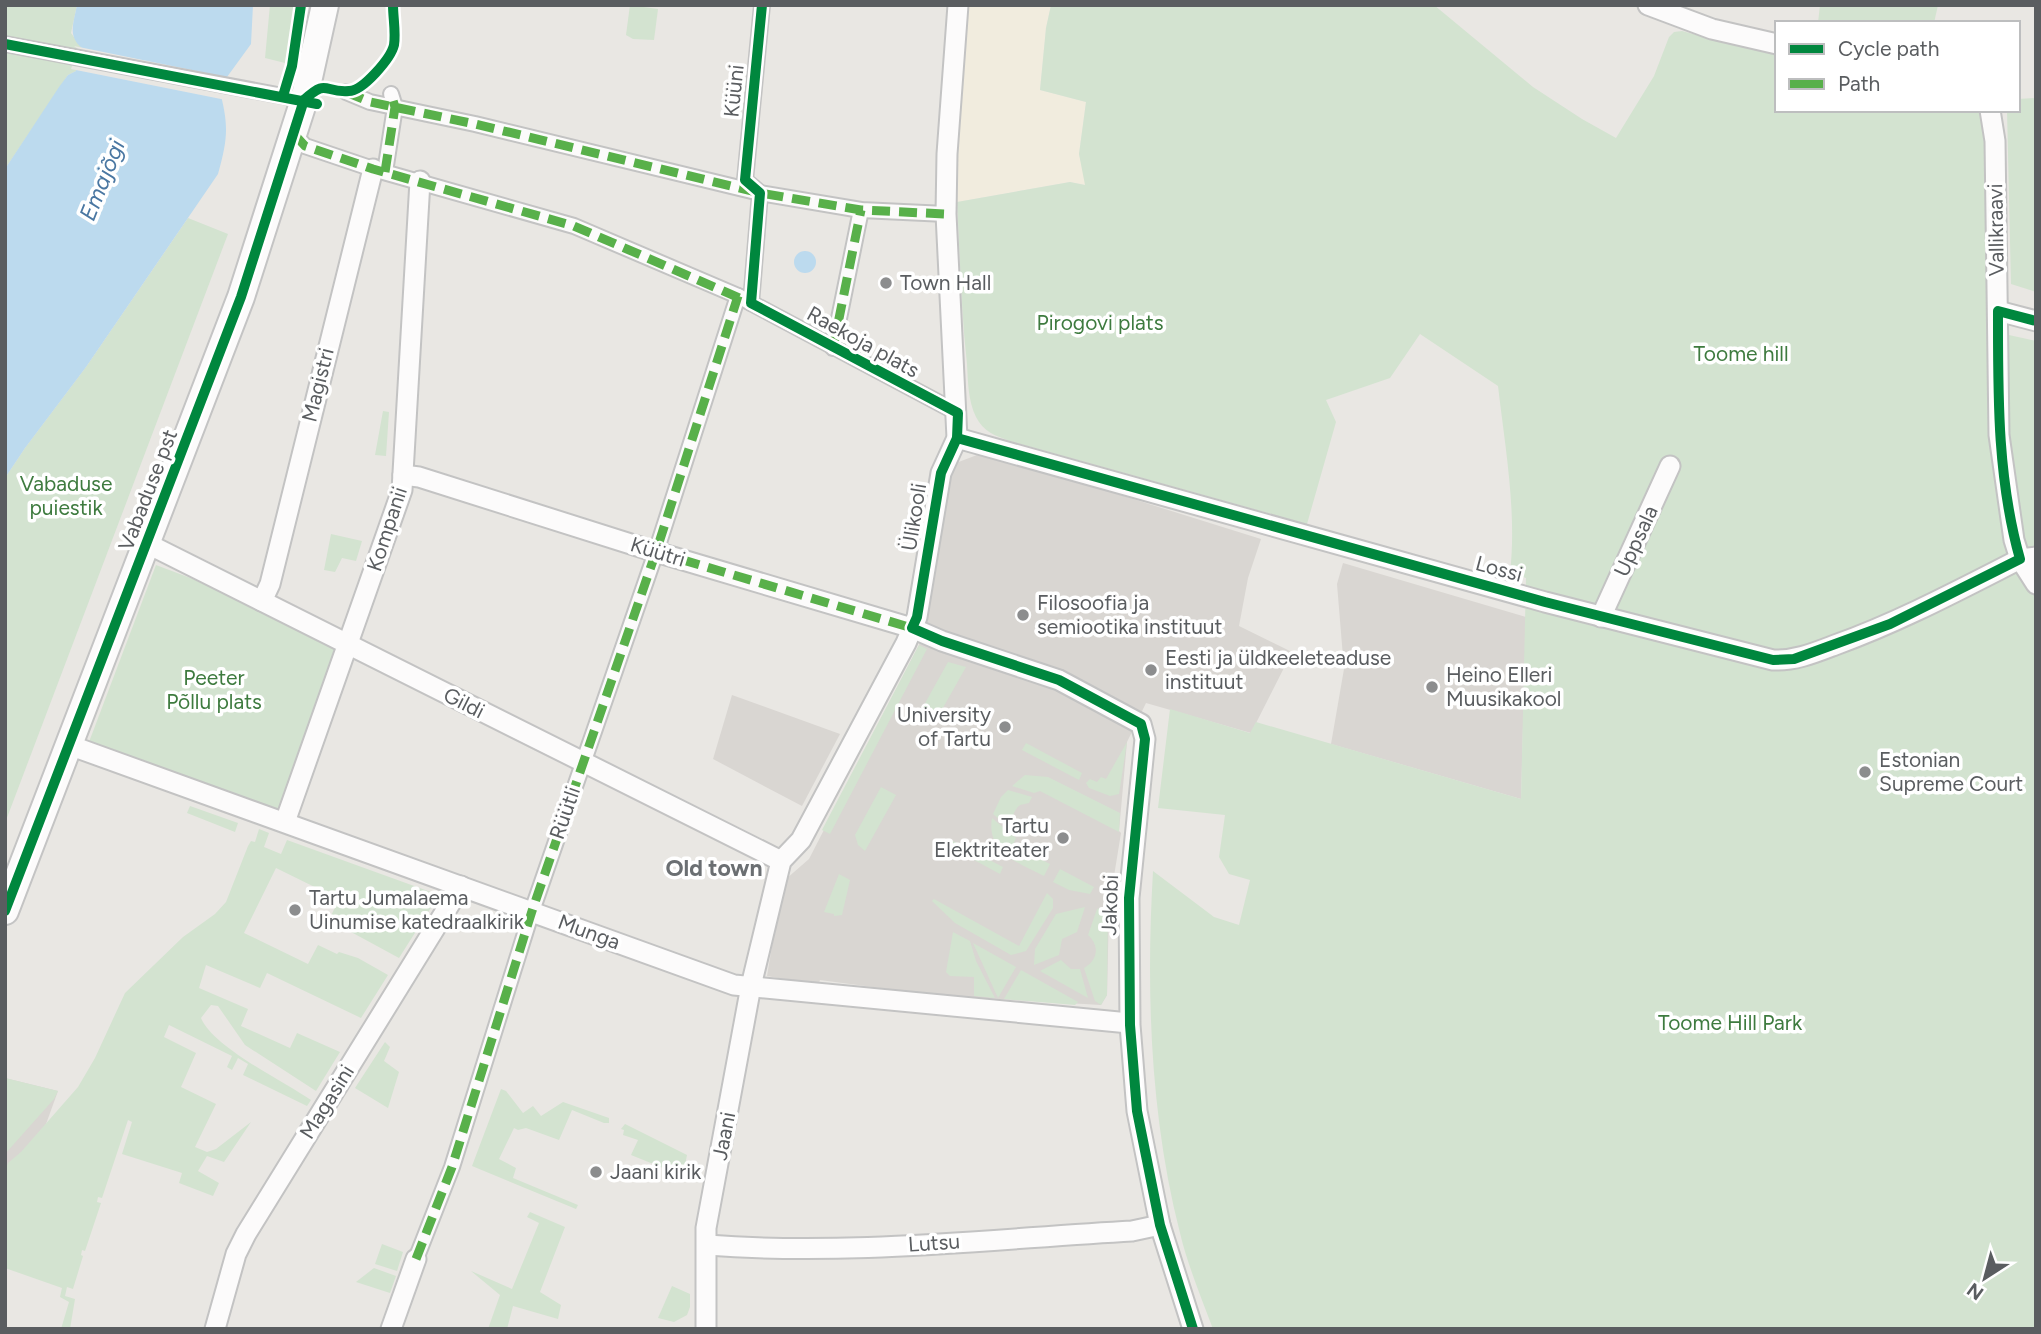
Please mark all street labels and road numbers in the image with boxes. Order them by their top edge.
street label: Küüni [718,63,749,119]
street label: Vallikraavi [1982,183,2009,277]
street label: Raekoja plats [803,300,924,383]
street label: Magistri [296,345,339,424]
street label: Vabaduse pst [113,426,182,554]
street label: Ülikooli [896,481,931,553]
street label: Kompanii [361,483,412,574]
street label: Uppsala [1608,501,1663,580]
street label: Küütri [628,531,689,572]
street label: Lossi [1473,550,1525,587]
street label: Gildi [440,682,489,723]
street label: Rüütli [544,783,585,842]
street label: Jakobi [1096,874,1123,936]
street label: Munga [555,909,624,954]
street label: Magasini [294,1060,359,1143]
street label: Jaani [707,1110,740,1162]
street label: Lutsu [907,1228,961,1257]

